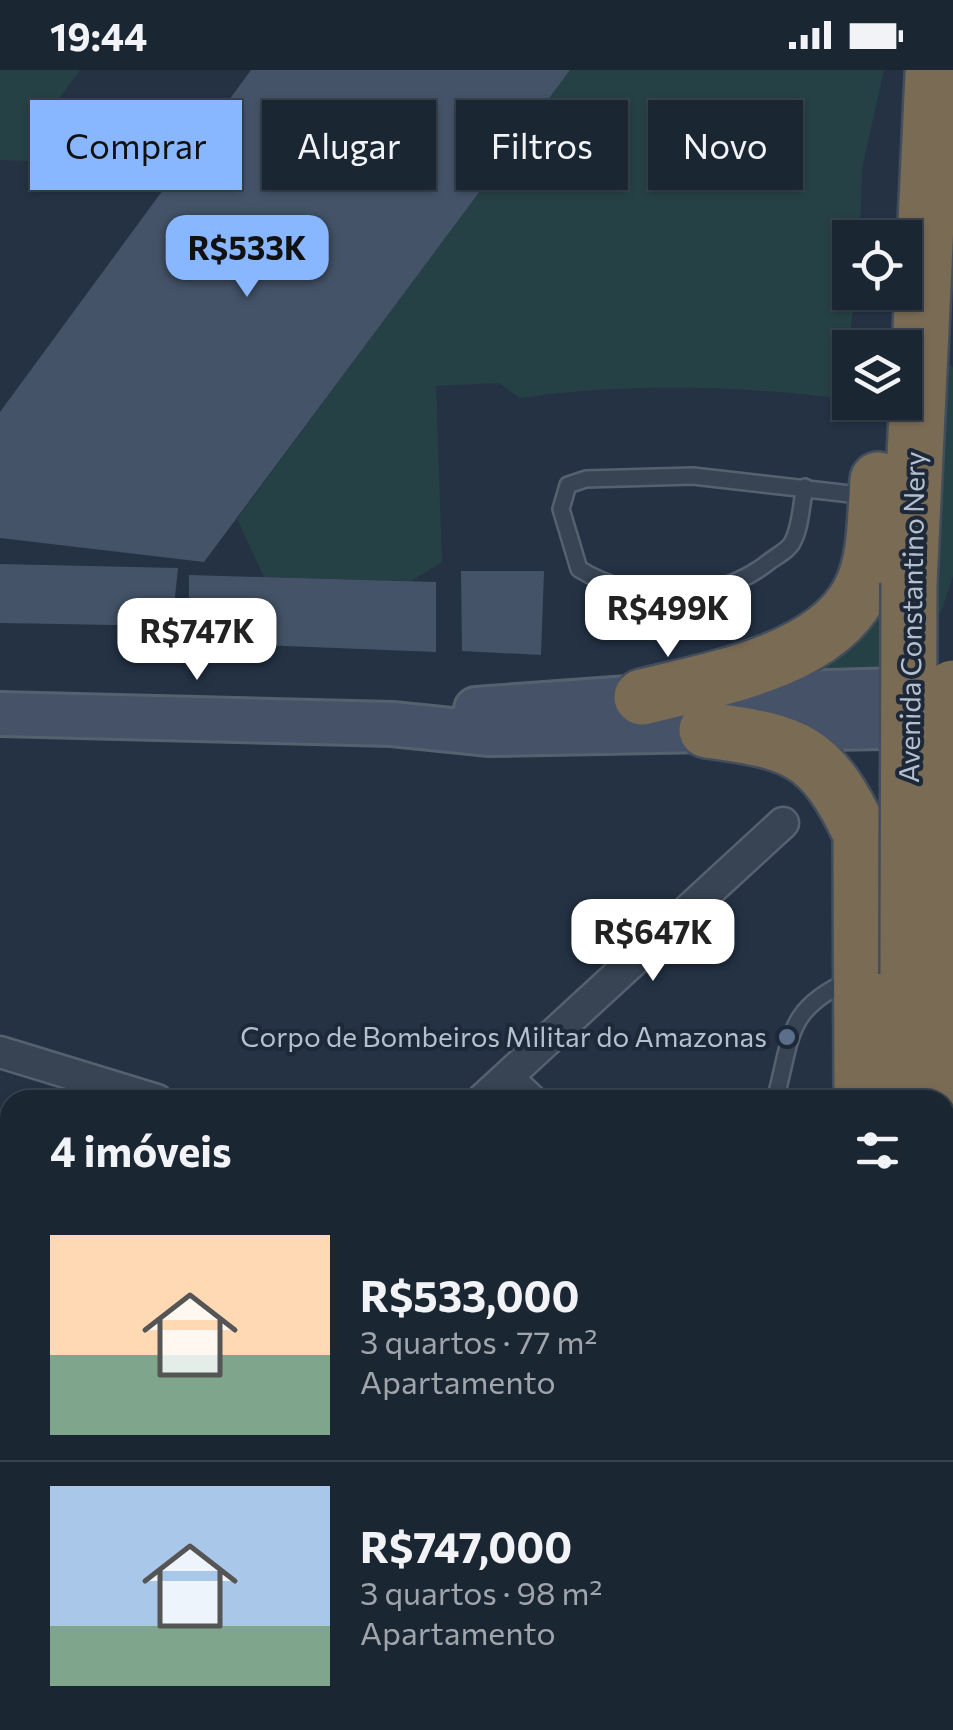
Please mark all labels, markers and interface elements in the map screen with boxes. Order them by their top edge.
text: 19:44 [50,12,147,59]
chip: Comprar [30,100,242,190]
chip: Alugar [262,100,436,190]
chip: Filtros [456,100,628,190]
chip: Novo [648,100,803,190]
pin: R$533K [166,215,328,300]
map controls [832,220,922,420]
button: locate [832,220,922,310]
text: R$533K [188,227,306,267]
button: layers [832,330,922,420]
street label: Avenida Constantino Nery [891,451,931,783]
pin: R$499K [587,575,749,660]
text: R$499K [607,587,729,627]
pin: R$747K [116,598,278,683]
text: R$747K [139,610,255,650]
pin: R$647K [572,899,734,984]
text: R$647K [593,911,713,951]
place label: Corpo de Bombeiros Militar do Amazonas [240,1019,767,1053]
marker: Corpo de Bombeiros Militar do Amazonas [776,1026,798,1048]
icon: filters [850,1123,905,1178]
text: 4 imóveis [50,1124,232,1176]
text: R$533,000 [360,1269,579,1321]
icon: home [130,1275,250,1395]
text: 3 quartos · 77 m² [360,1321,597,1361]
text: Apartamento [360,1361,556,1401]
text: R$747,000 [360,1520,572,1572]
icon: home [130,1526,250,1646]
text: 3 quartos · 98 m² [360,1572,602,1612]
text: Apartamento [360,1612,556,1652]

